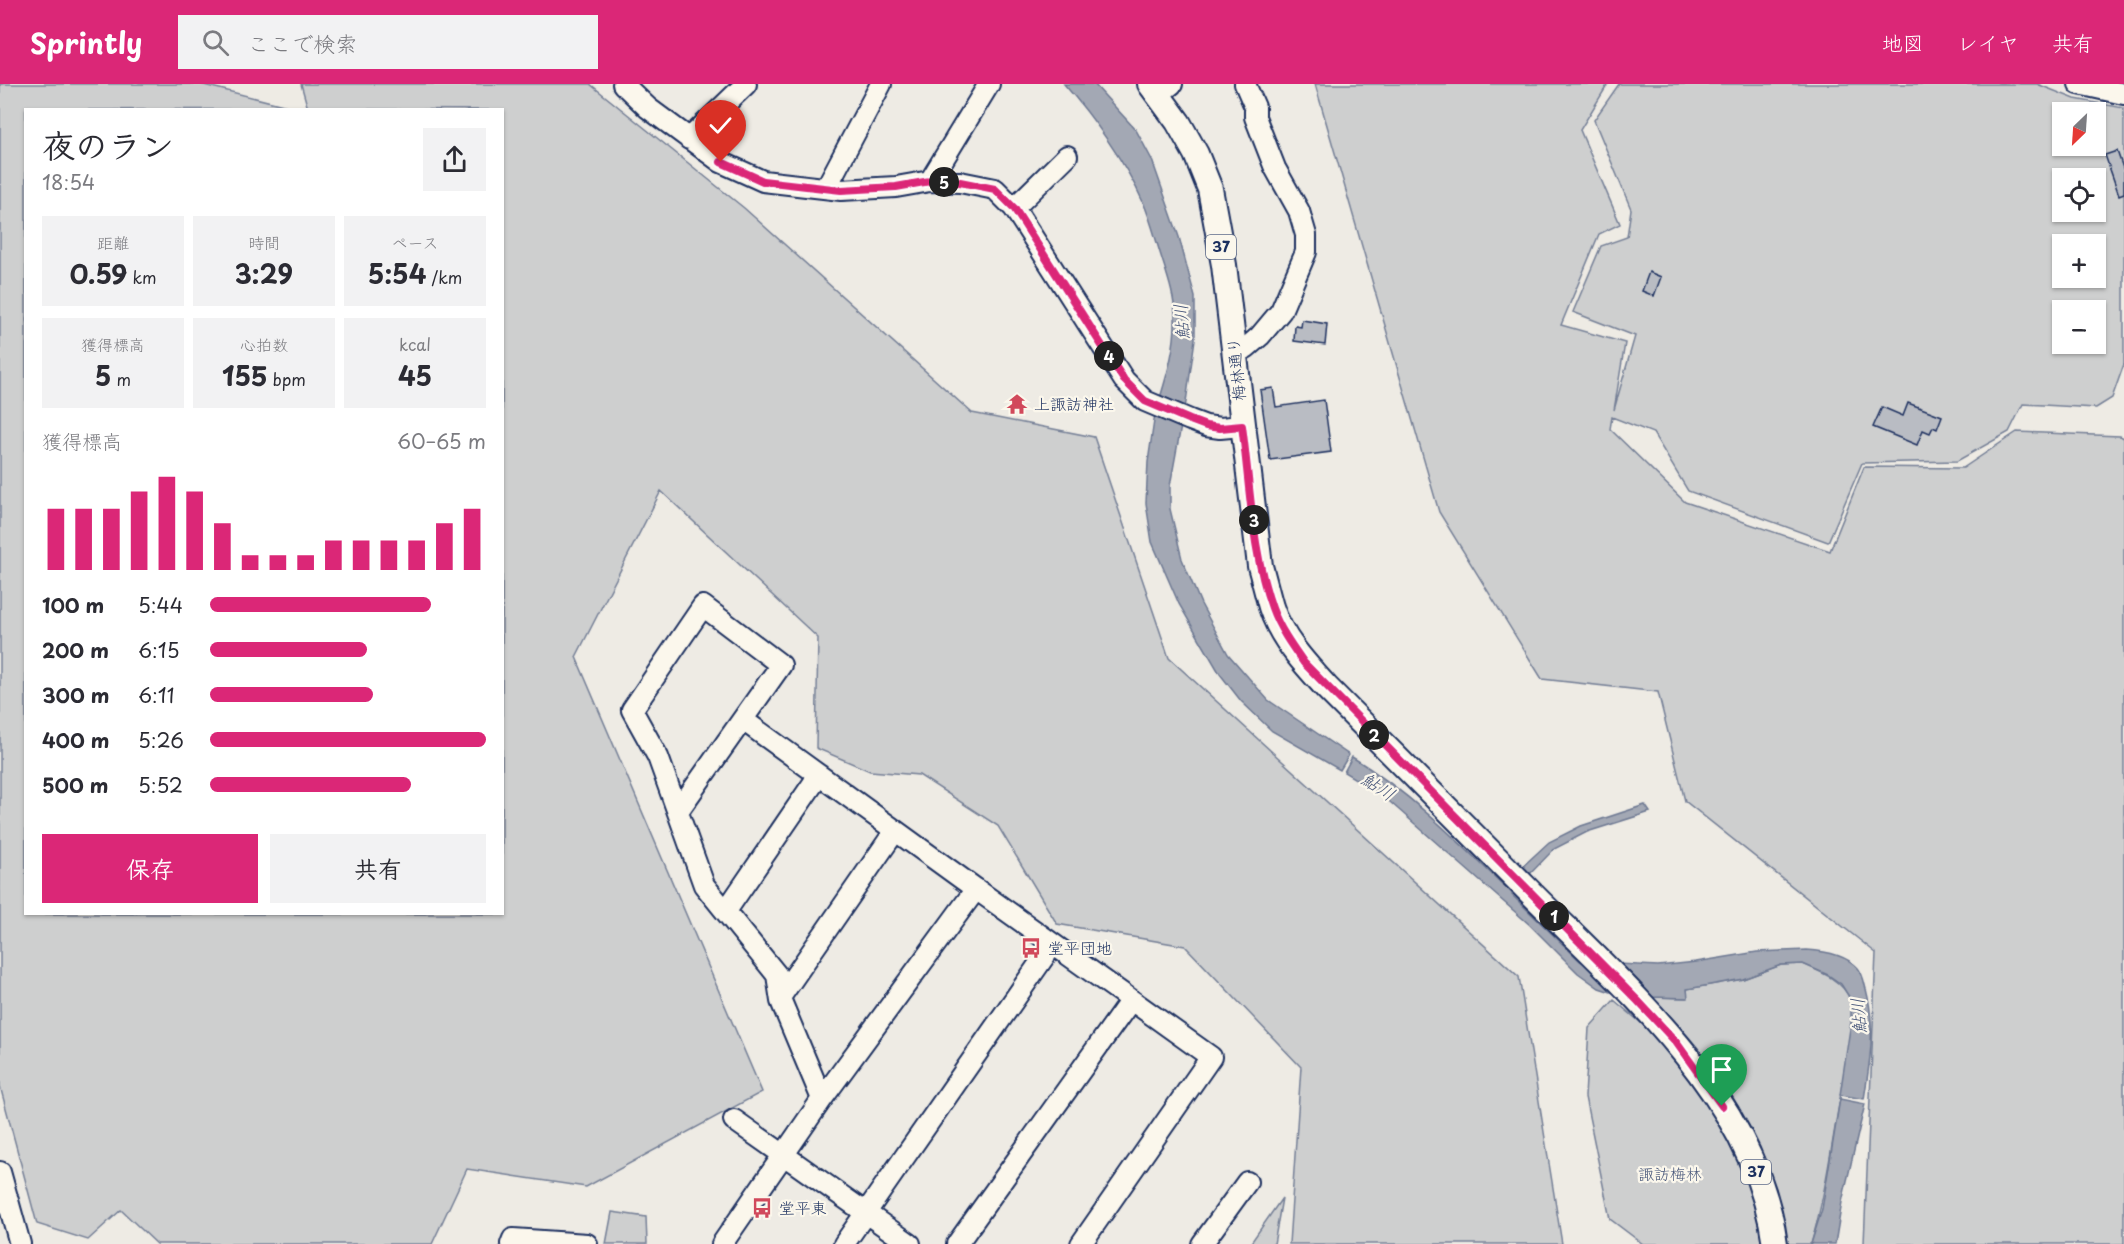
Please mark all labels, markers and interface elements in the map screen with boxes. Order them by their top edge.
search box [178,15,598,69]
text: Sprintly [30,21,142,64]
icon: search [199,26,232,59]
text: ここで検索 [247,26,357,59]
text: 地図 [1882,26,1924,58]
text: レイヤ [1957,26,2019,58]
text: 共有 [2052,26,2094,58]
pin [695,100,746,162]
north arrow [2052,102,2106,156]
map controls [2052,102,2106,354]
icon: check [704,109,737,142]
text: 夜のラン [42,119,174,169]
button: share [423,128,486,191]
text: 18:54 [42,167,95,197]
pin: 5 [929,167,959,197]
button: locate [2052,168,2106,222]
text: 5 [939,170,949,194]
text: 距離 [97,230,129,254]
text: 時間 [248,230,280,254]
text: ペース [391,230,439,254]
button: + [2052,234,2106,288]
road number: 37 [1206,235,1236,259]
text: 0.59 [69,254,127,293]
text: 3:29 [235,254,293,293]
text: 5:54 [368,254,426,293]
text: km [127,265,157,289]
text: /km [426,265,462,289]
button: − [2052,300,2106,354]
water label: 鮎川 [1166,303,1195,341]
text: 獲得標高 [81,332,145,356]
text: 心拍数 [240,332,288,356]
text: kcal [399,332,431,356]
street label: 梅林通り [1220,336,1250,402]
pin: 4 [1094,341,1124,371]
text: 4 [1104,344,1114,368]
text: 5 [95,356,111,395]
text: 155 [222,356,268,395]
text: 45 [398,356,432,395]
text: m [111,367,131,391]
text: bpm [268,367,306,391]
place label: 上諏訪神社 [1034,391,1114,415]
temple icon: 上諏訪神社 [1005,392,1029,416]
text: 獲得標高 [42,426,122,456]
text: 60–65 m [397,426,486,456]
pin: 3 [1239,505,1269,535]
text: 3 [1249,508,1259,532]
text: 100 m [42,590,104,620]
text: 5:44 [138,590,183,620]
text: 200 m [42,635,109,665]
text: 6:15 [138,635,180,665]
text: 300 m [42,680,110,710]
text: 6:11 [138,680,174,710]
pin: 2 [1359,720,1389,750]
text: 2 [1368,723,1380,747]
text: 400 m [42,725,110,755]
text: 5:26 [138,725,184,755]
water label: 鮎川 [1356,765,1401,807]
text: 500 m [42,770,109,800]
text: 5:52 [138,770,183,800]
button: 保存 [42,834,258,903]
button: 共有 [270,834,486,903]
pin: 1 [1539,901,1569,931]
text: 1 [1550,904,1558,928]
place label: 堂平団地 [1048,935,1112,959]
bus stop icon: 堂平団地 [1019,936,1043,960]
water label: 鮎川 [1843,997,1872,1035]
pin [1696,1044,1747,1106]
icon: arrive [1705,1053,1738,1086]
road number: 37 [1741,1160,1771,1184]
park label: 諏訪梅林 [1638,1161,1702,1185]
place label: 堂平東 [779,1195,827,1219]
bus stop icon: 堂平東 [750,1196,774,1220]

